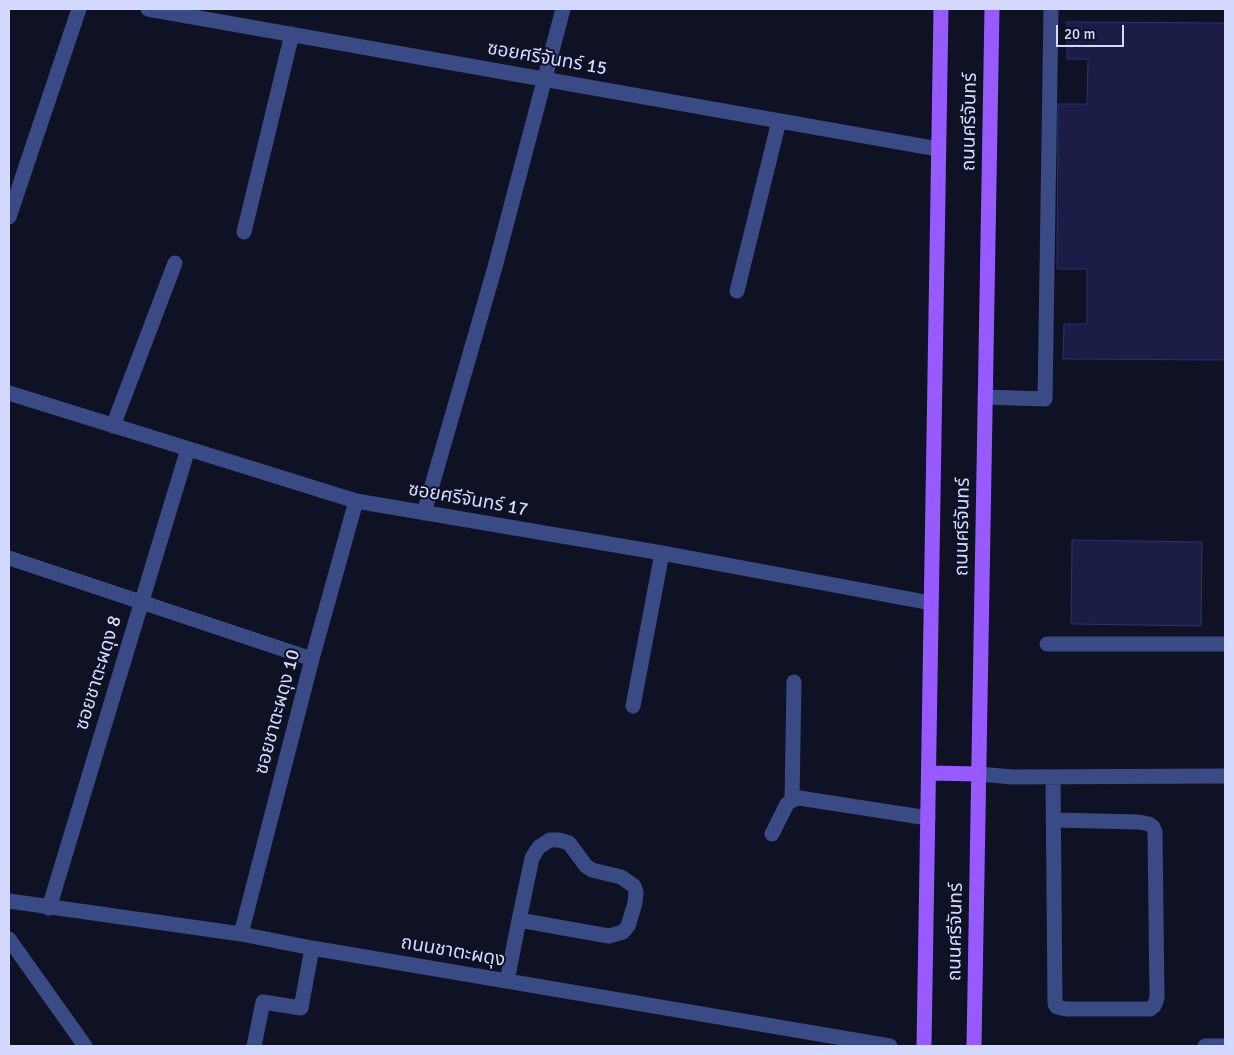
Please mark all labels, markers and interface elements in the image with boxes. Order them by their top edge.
scale bar [1059,15,1126,47]
text: 20 m [1064,25,1095,43]
street label: ซอยศรีจันทร์ 15 [485,37,609,81]
street label: ถนนศรีจันทร์ [958,73,982,171]
street label: ซอยศรีจันทร์ 17 [406,478,530,522]
street label: ถนนศรีจันทร์ [951,478,975,576]
street label: ซอยชาตะผดุง 8 [71,613,127,733]
street label: ซอยชาตะผดุง 10 [250,647,306,777]
street label: ถนนศรีจันทร์ [944,883,968,981]
street label: ถนนชาตะผดุง [399,932,507,972]

